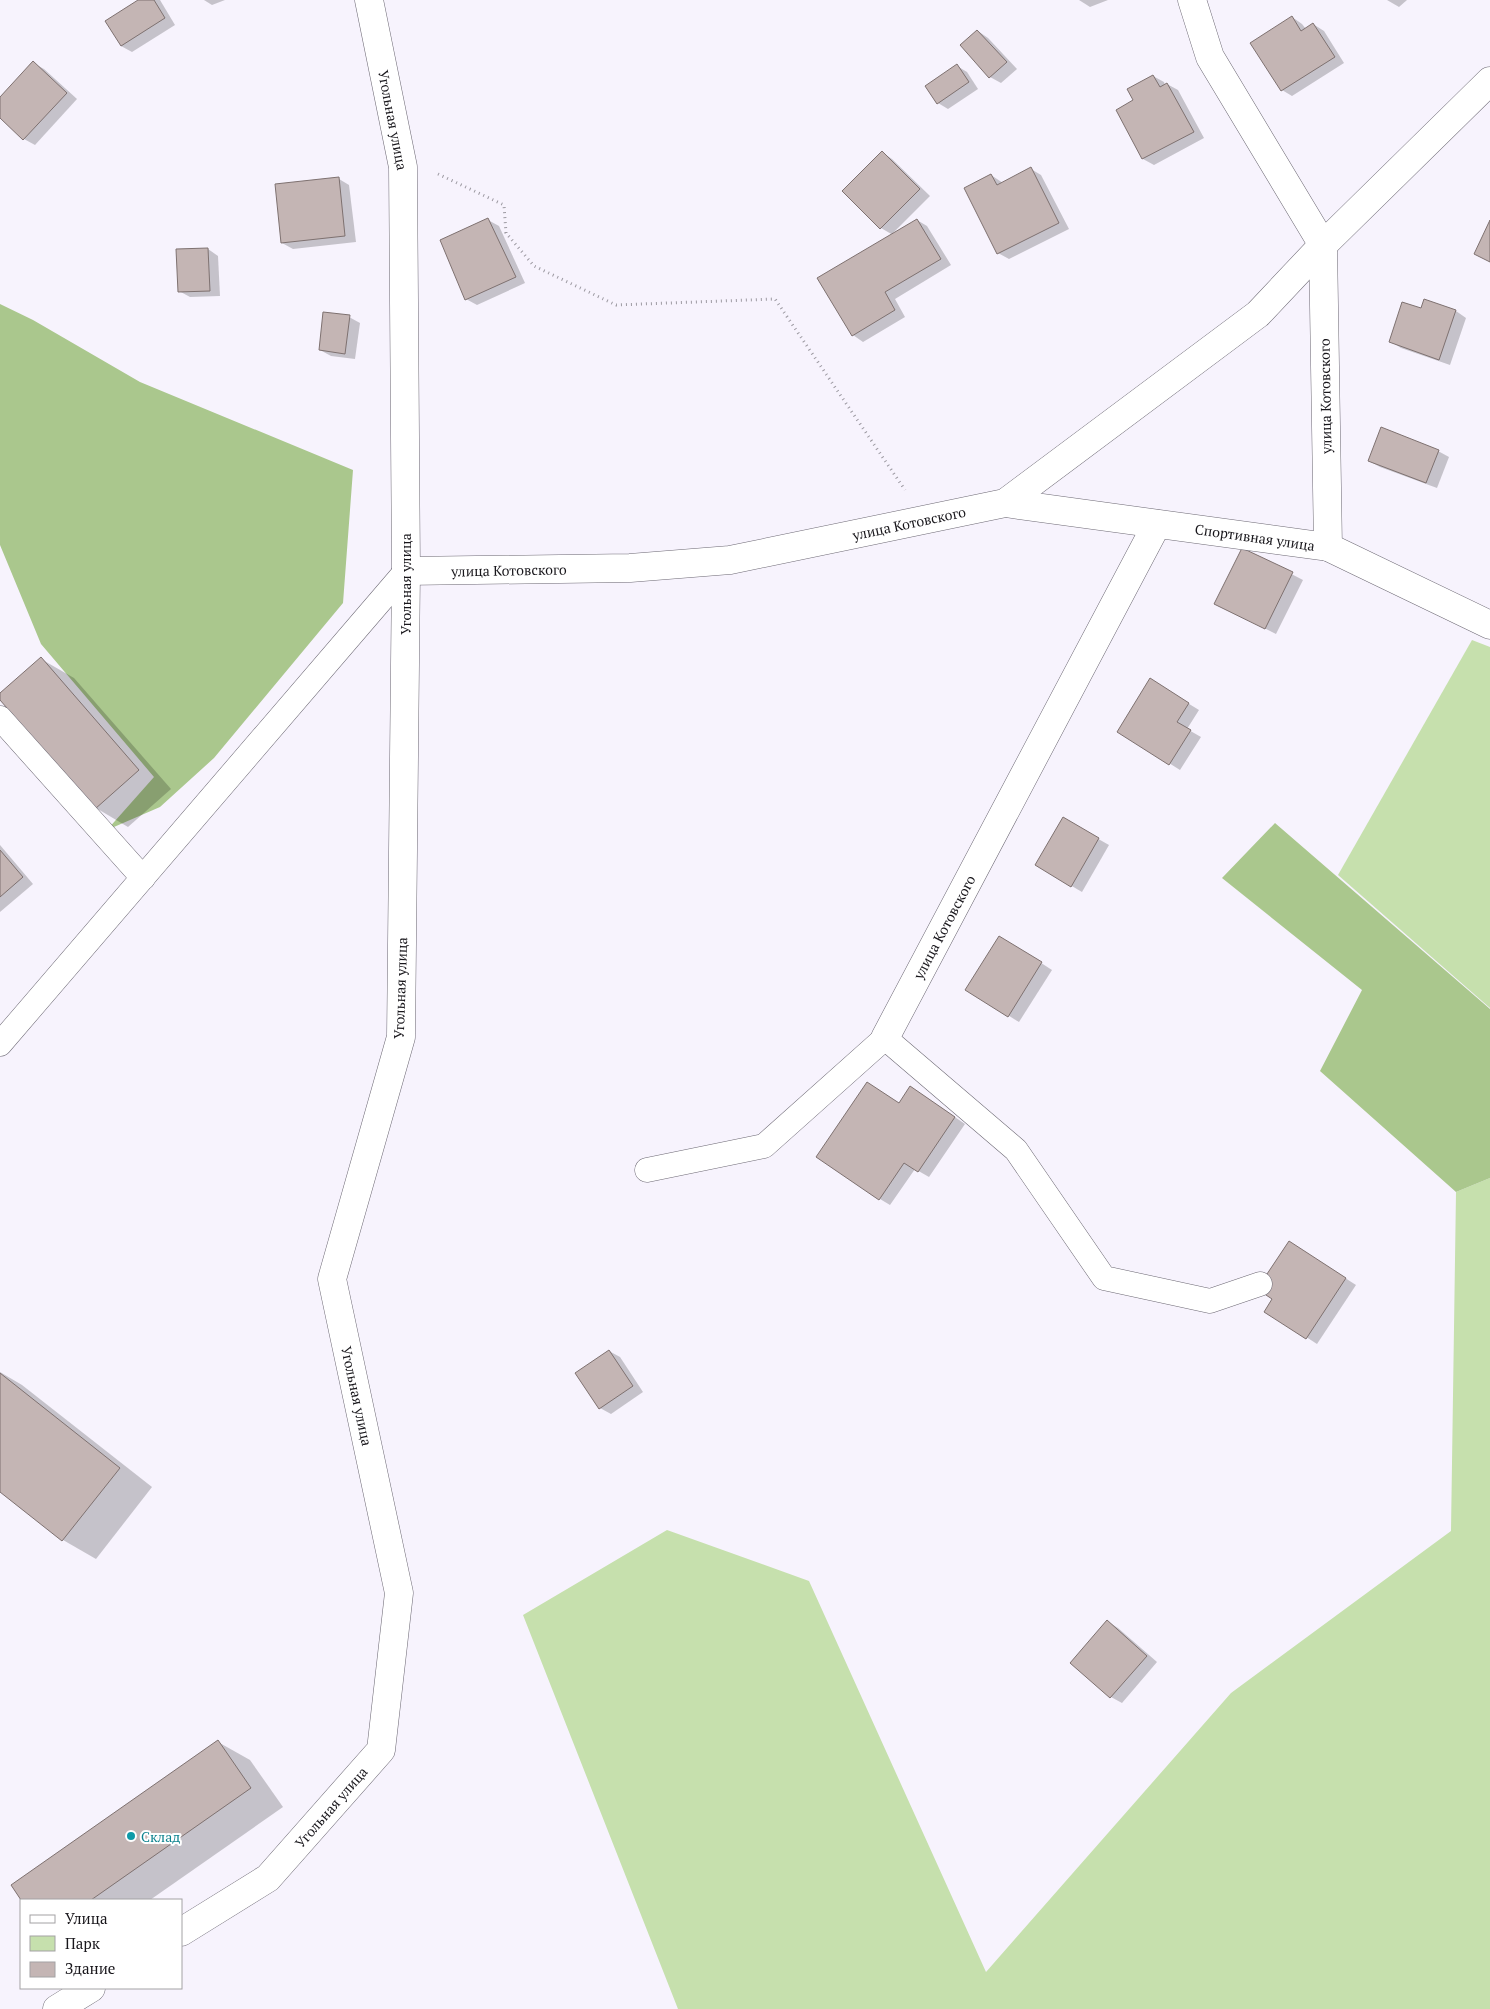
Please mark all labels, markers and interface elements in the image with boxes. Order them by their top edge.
street label: Угольная улица [374,68,412,172]
street label: улица Котовского [1314,338,1336,455]
street label: улица Котовского [850,502,968,545]
street label: Спортивная улица [1194,519,1316,555]
street label: Угольная улица [396,533,415,635]
street label: улица Котовского [450,559,567,581]
street label: улица Котовского [908,871,980,983]
street label: Угольная улица [389,937,411,1039]
street label: Угольная улица [337,1344,377,1448]
street label: Угольная улица [291,1762,371,1852]
place label: Склад [141,1827,180,1846]
marker: Склад [125,1830,137,1842]
legend [20,1899,182,1989]
text: Улица [65,1908,108,1928]
text: Парк [65,1933,101,1953]
text: Здание [65,1958,115,1978]

